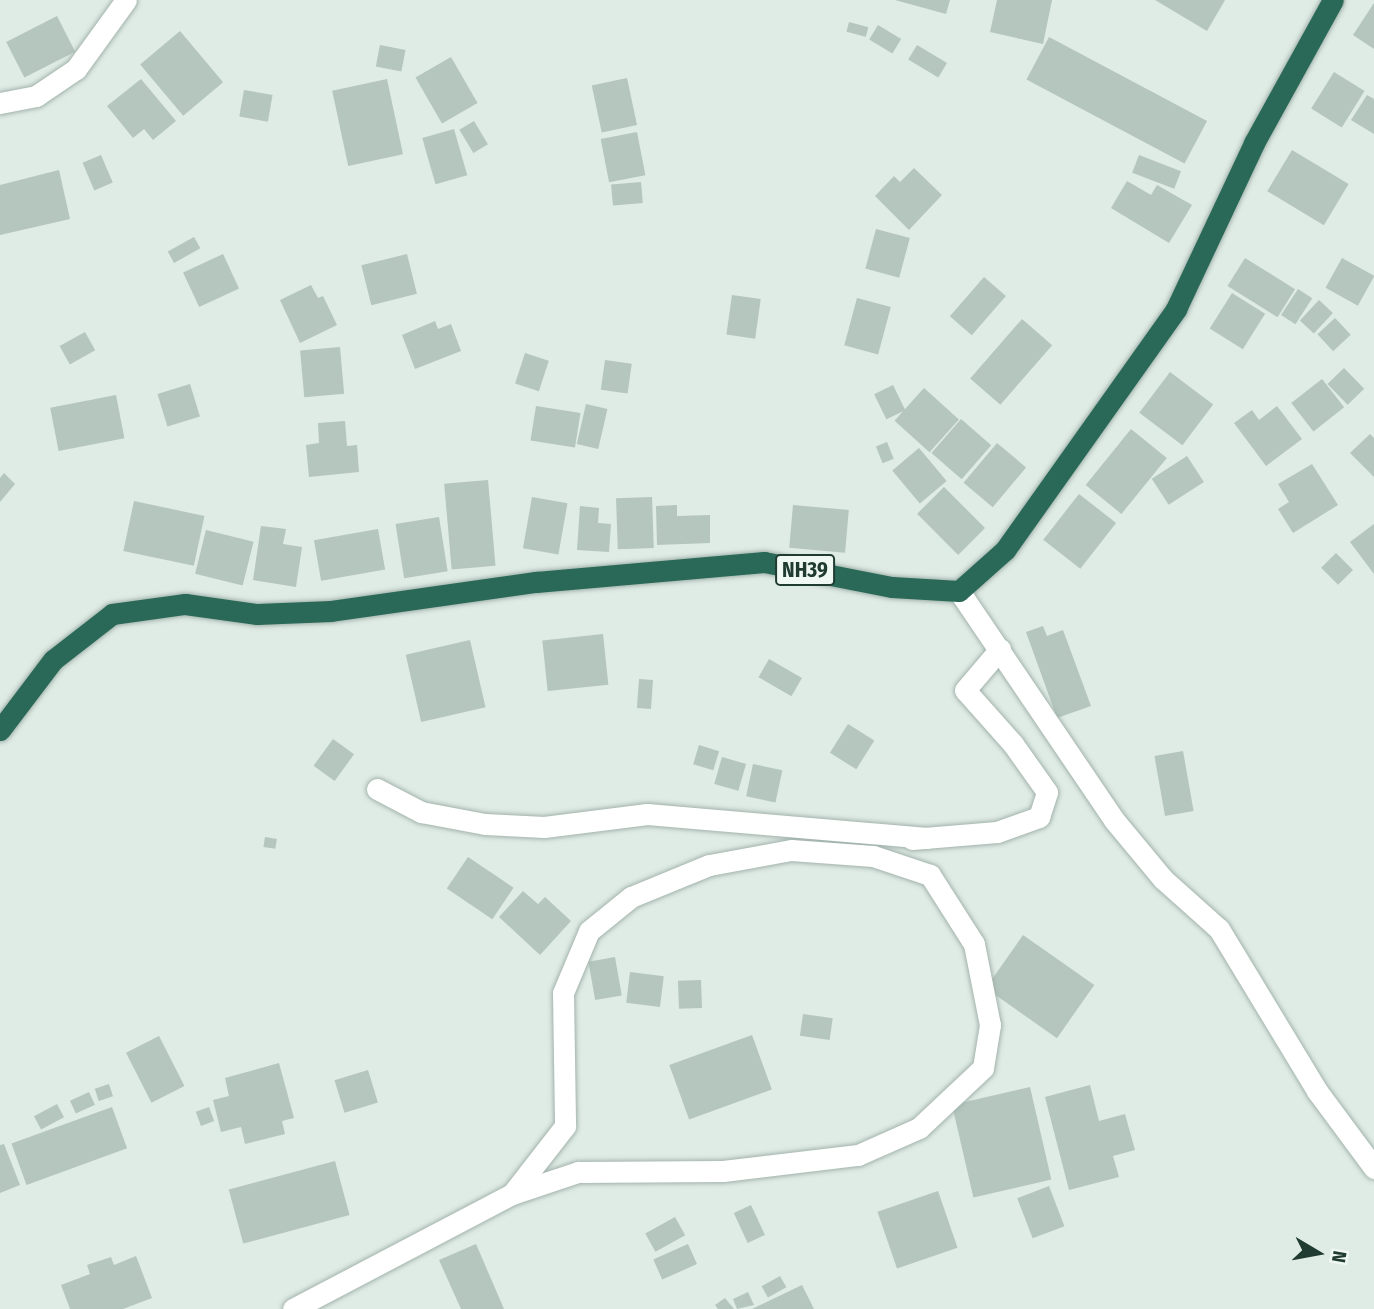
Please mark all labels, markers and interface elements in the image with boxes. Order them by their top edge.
road number: NH39 [774,552,836,588]
north arrow [1283,1218,1353,1288]
text: N [1327,1249,1351,1264]

